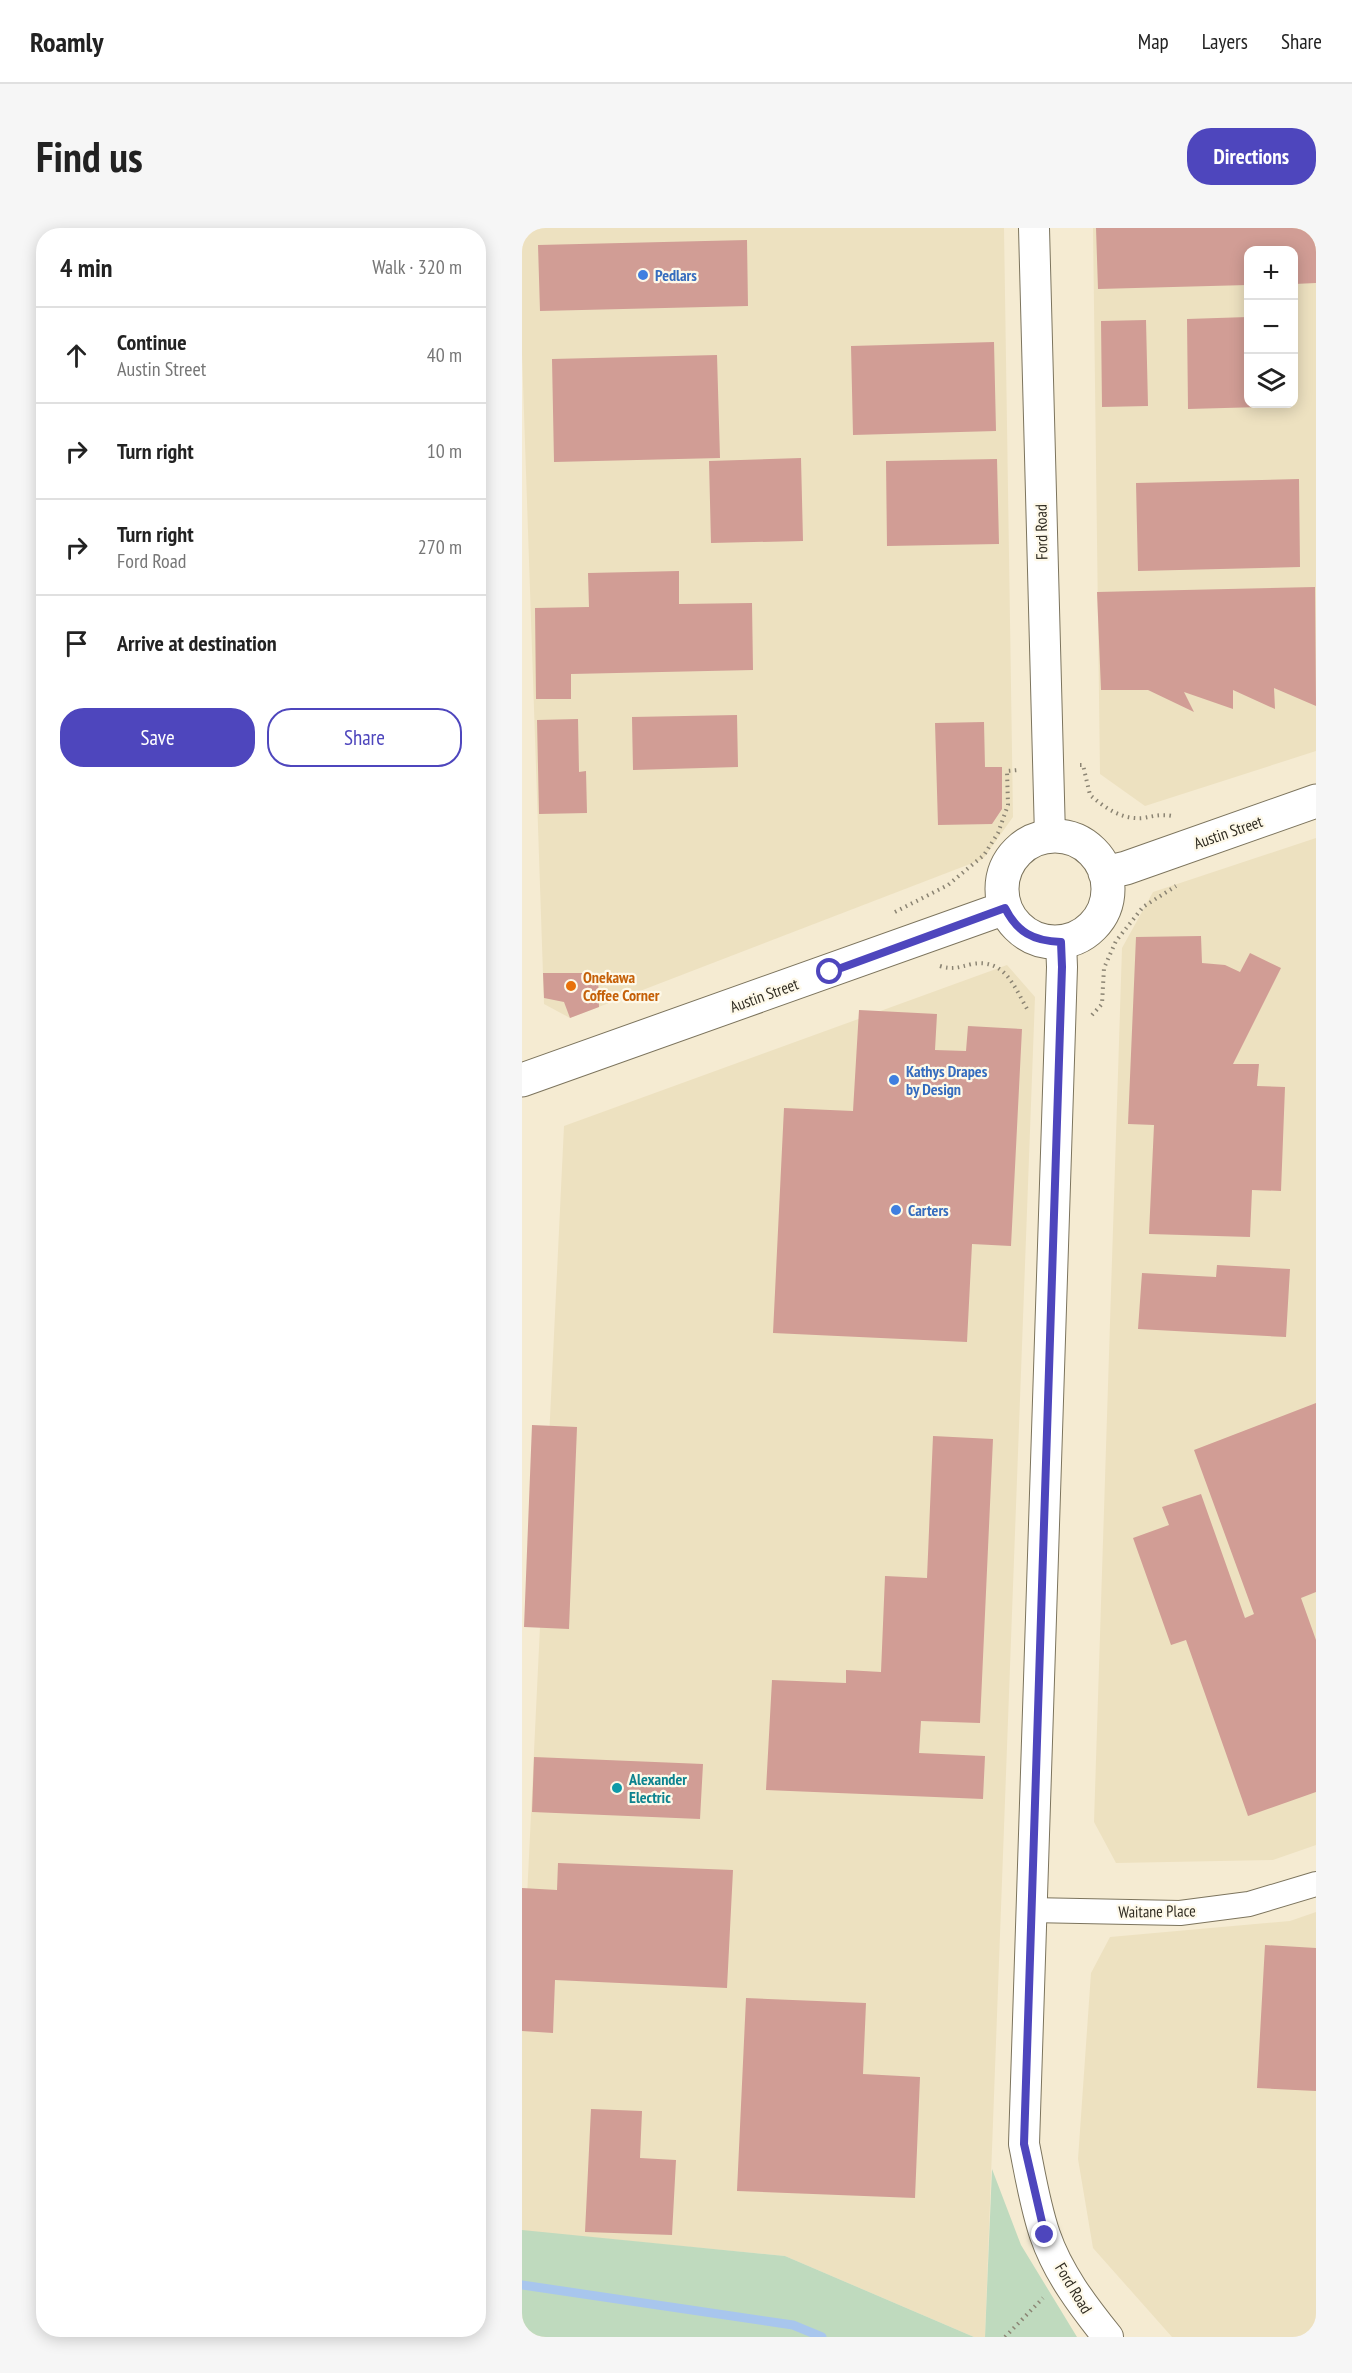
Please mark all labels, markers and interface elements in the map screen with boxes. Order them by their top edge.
text: Roamly [30,23,104,60]
text: Map [1138,28,1169,55]
text: Layers [1202,28,1248,55]
text: Share [1281,28,1322,55]
button: Directions [1187,128,1316,185]
text: Find us [36,129,143,184]
map controls [1244,246,1298,408]
button: + [1244,246,1298,300]
text: 4 min [60,251,113,284]
text: Walk · 320 m [372,254,462,280]
place label: Pedlars [655,265,697,285]
marker: Pedlars [636,268,650,282]
button: − [1244,300,1298,354]
text: Continue [117,328,187,356]
icon: ahead [60,339,93,372]
text: 40 m [427,342,462,368]
button: layers [1244,354,1298,408]
text: Austin Street [117,356,206,382]
icon: right [60,435,93,468]
text: Turn right [117,437,194,465]
text: 10 m [427,438,462,464]
street label: Ford Road [1031,504,1051,560]
text: Turn right [117,520,194,548]
icon: right [60,531,93,564]
text: 270 m [418,534,462,560]
text: Ford Road [117,548,186,574]
icon: arrive [60,627,93,660]
text: Arrive at destination [117,629,277,657]
button: Save [60,708,255,767]
button: Share [267,708,462,767]
street label: Austin Street [1191,811,1266,853]
route start [816,958,842,984]
place label: Onekawa Coffee Corner [583,967,660,1005]
street label: Austin Street [727,973,801,1017]
marker: Onekawa Coffee Corner [564,979,578,993]
place label: Kathys Drapes by Design [906,1061,988,1099]
marker: Kathys Drapes by Design [887,1073,901,1087]
place label: Carters [908,1200,949,1220]
marker: Carters [889,1203,903,1217]
place label: Alexander Electric [628,1769,687,1807]
marker: Alexander Electric [610,1781,624,1795]
street label: Waitane Place [1118,1900,1196,1922]
route end [1031,2221,1057,2247]
street label: Ford Road [1051,2259,1097,2317]

